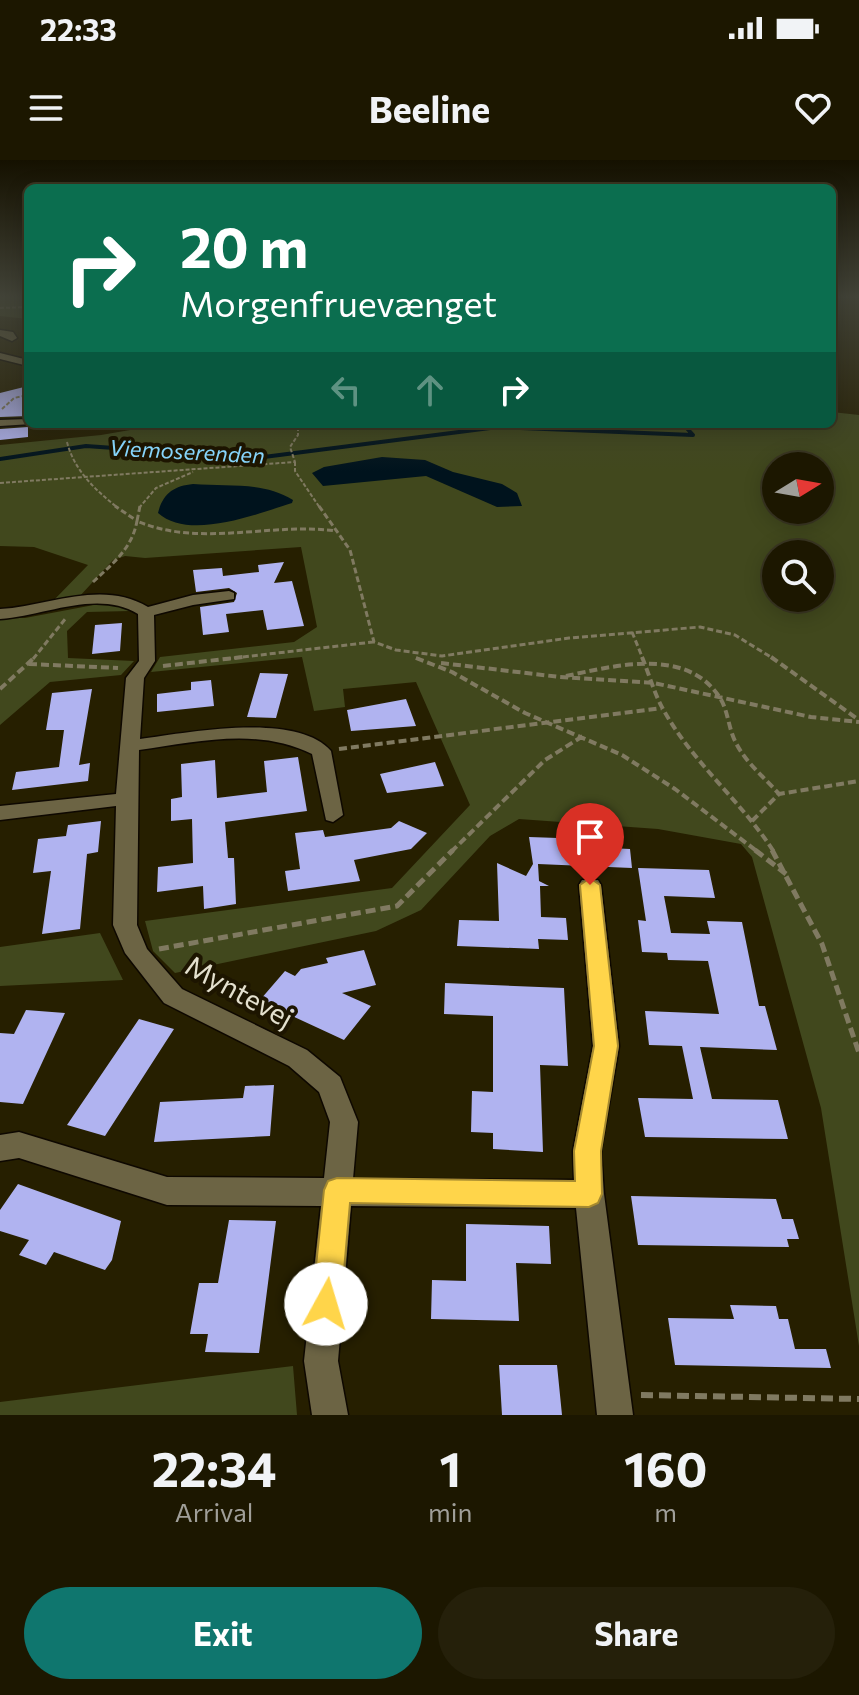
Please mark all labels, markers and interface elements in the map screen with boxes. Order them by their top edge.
text: 22:33 [40,10,117,47]
icon: menu [24,86,68,130]
text: Beeline [369,86,490,130]
icon: heart [791,86,835,130]
text: 20 m [180,211,308,280]
icon: right [48,216,152,320]
text: Morgenfruevænget [180,280,497,324]
icon: left [324,368,368,412]
icon: ahead [408,368,452,412]
icon: right [492,368,536,412]
water label: Viemoserenden [109,433,265,469]
north arrow [762,452,834,524]
map controls [762,452,834,612]
button: search [762,540,834,612]
pin [556,803,624,885]
icon: arrive [568,815,612,859]
street label: Myntevej [180,948,300,1034]
position arrow [284,1262,368,1346]
text: 22:34 [152,1438,276,1497]
text: 1 [439,1438,461,1497]
text: 160 [624,1438,707,1497]
text: Arrival [175,1496,253,1527]
text: min [428,1496,472,1527]
text: m [654,1496,677,1527]
button: Exit [24,1587,422,1679]
button: Share [438,1587,835,1679]

